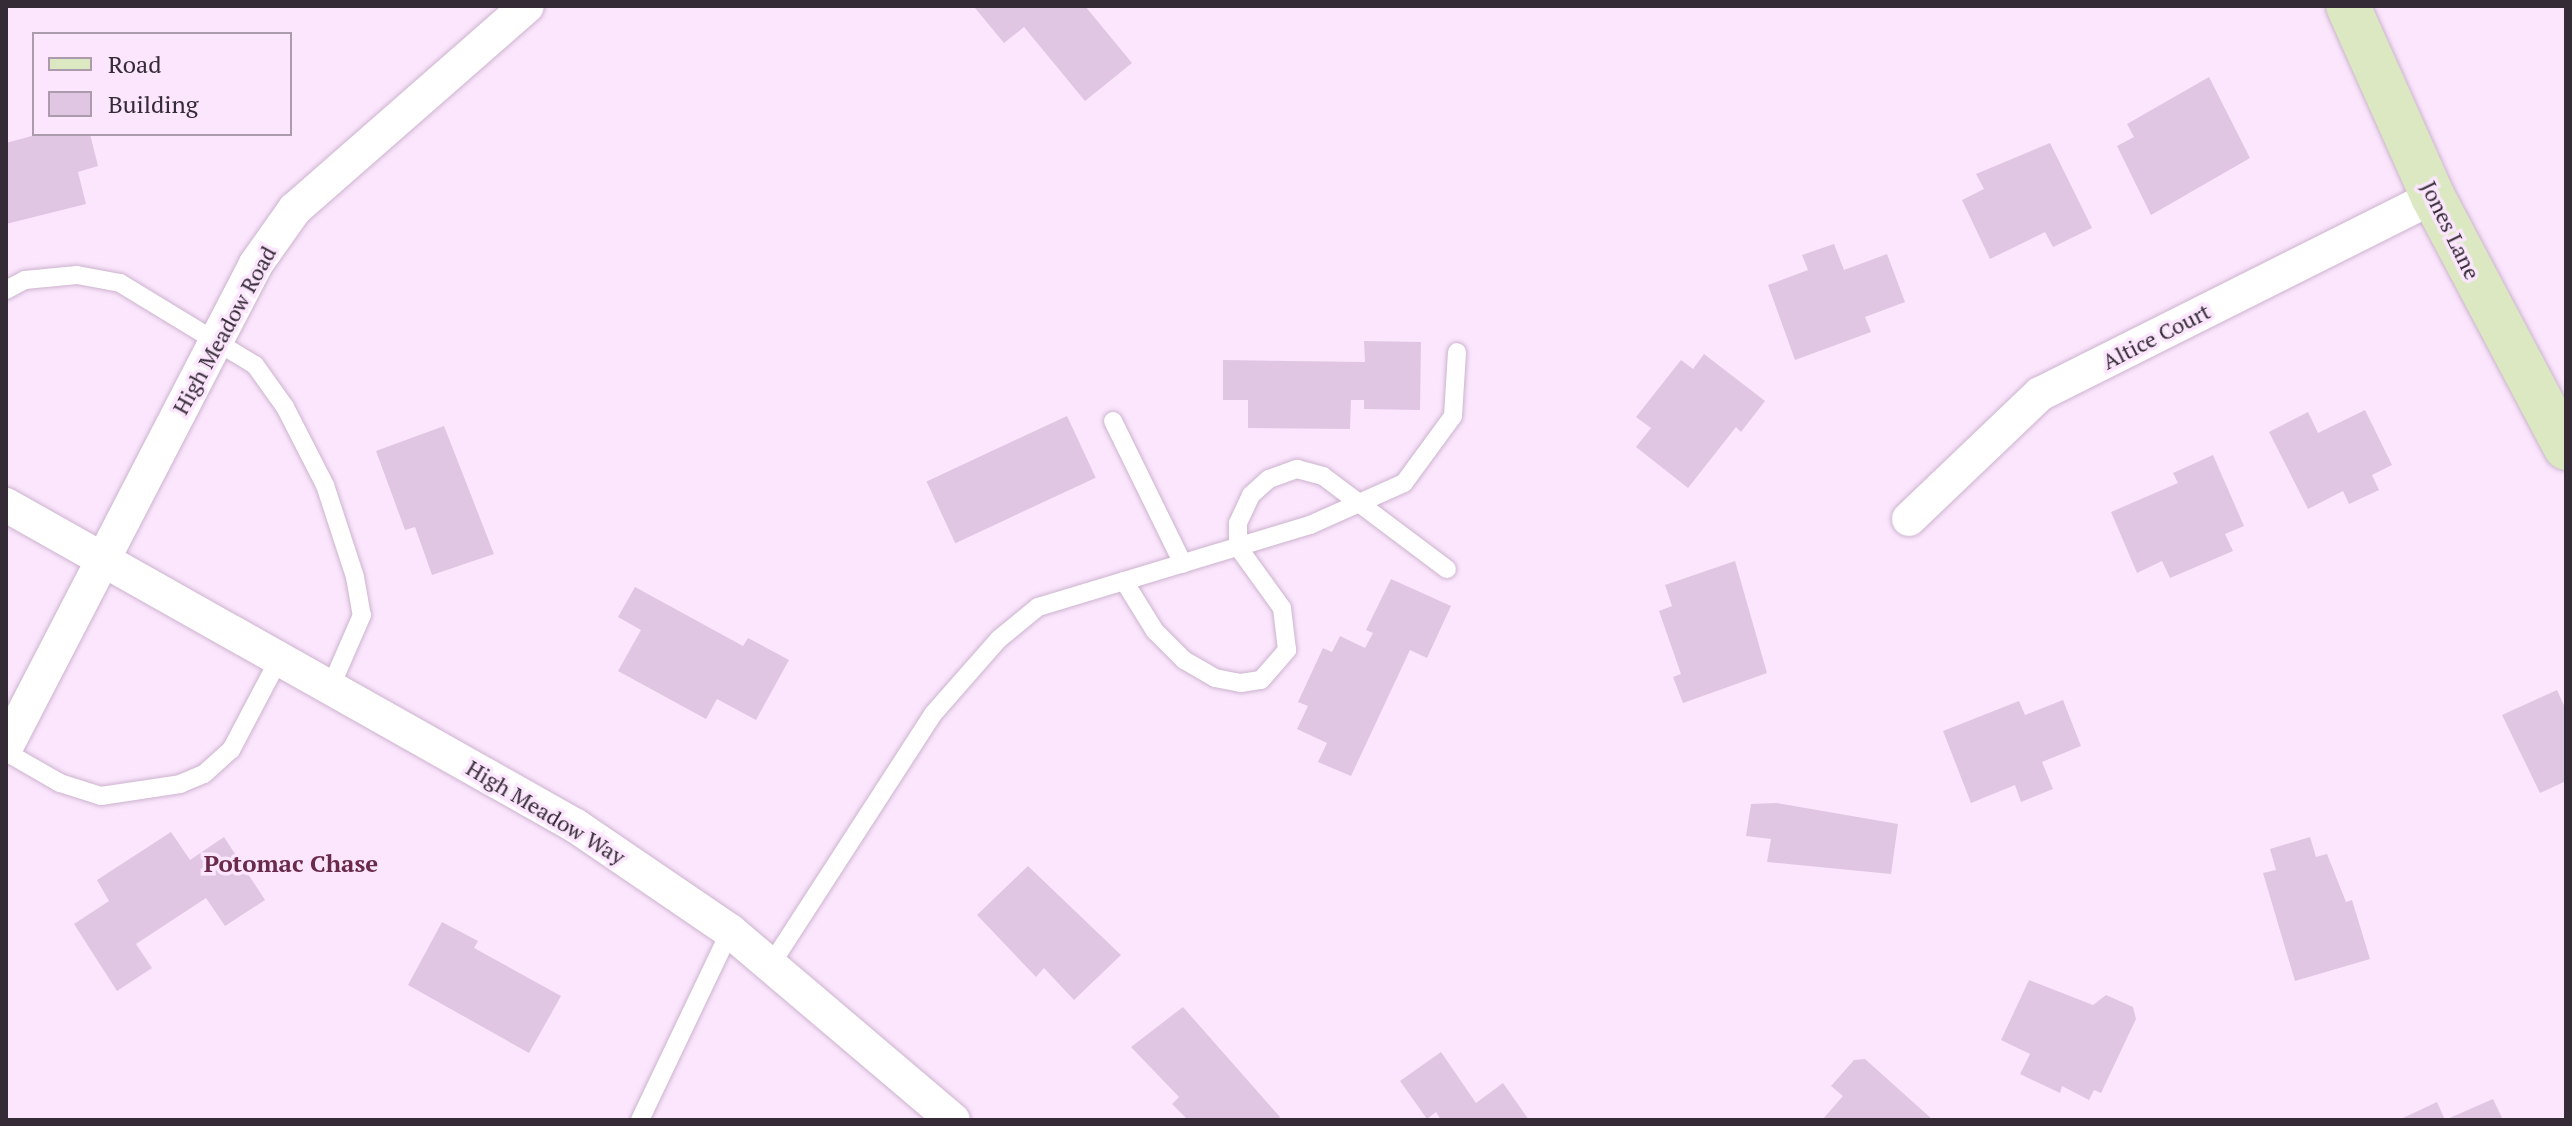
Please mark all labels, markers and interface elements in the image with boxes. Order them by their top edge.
legend [32,32,292,136]
text: Road [108,48,162,80]
text: Building [108,88,198,120]
street label: Jones Lane [2416,177,2486,283]
street label: High Meadow Road [167,241,281,419]
street label: Altice Court [2098,298,2214,374]
street label: High Meadow Way [462,754,630,870]
district label: Potomac Chase [204,850,378,878]

